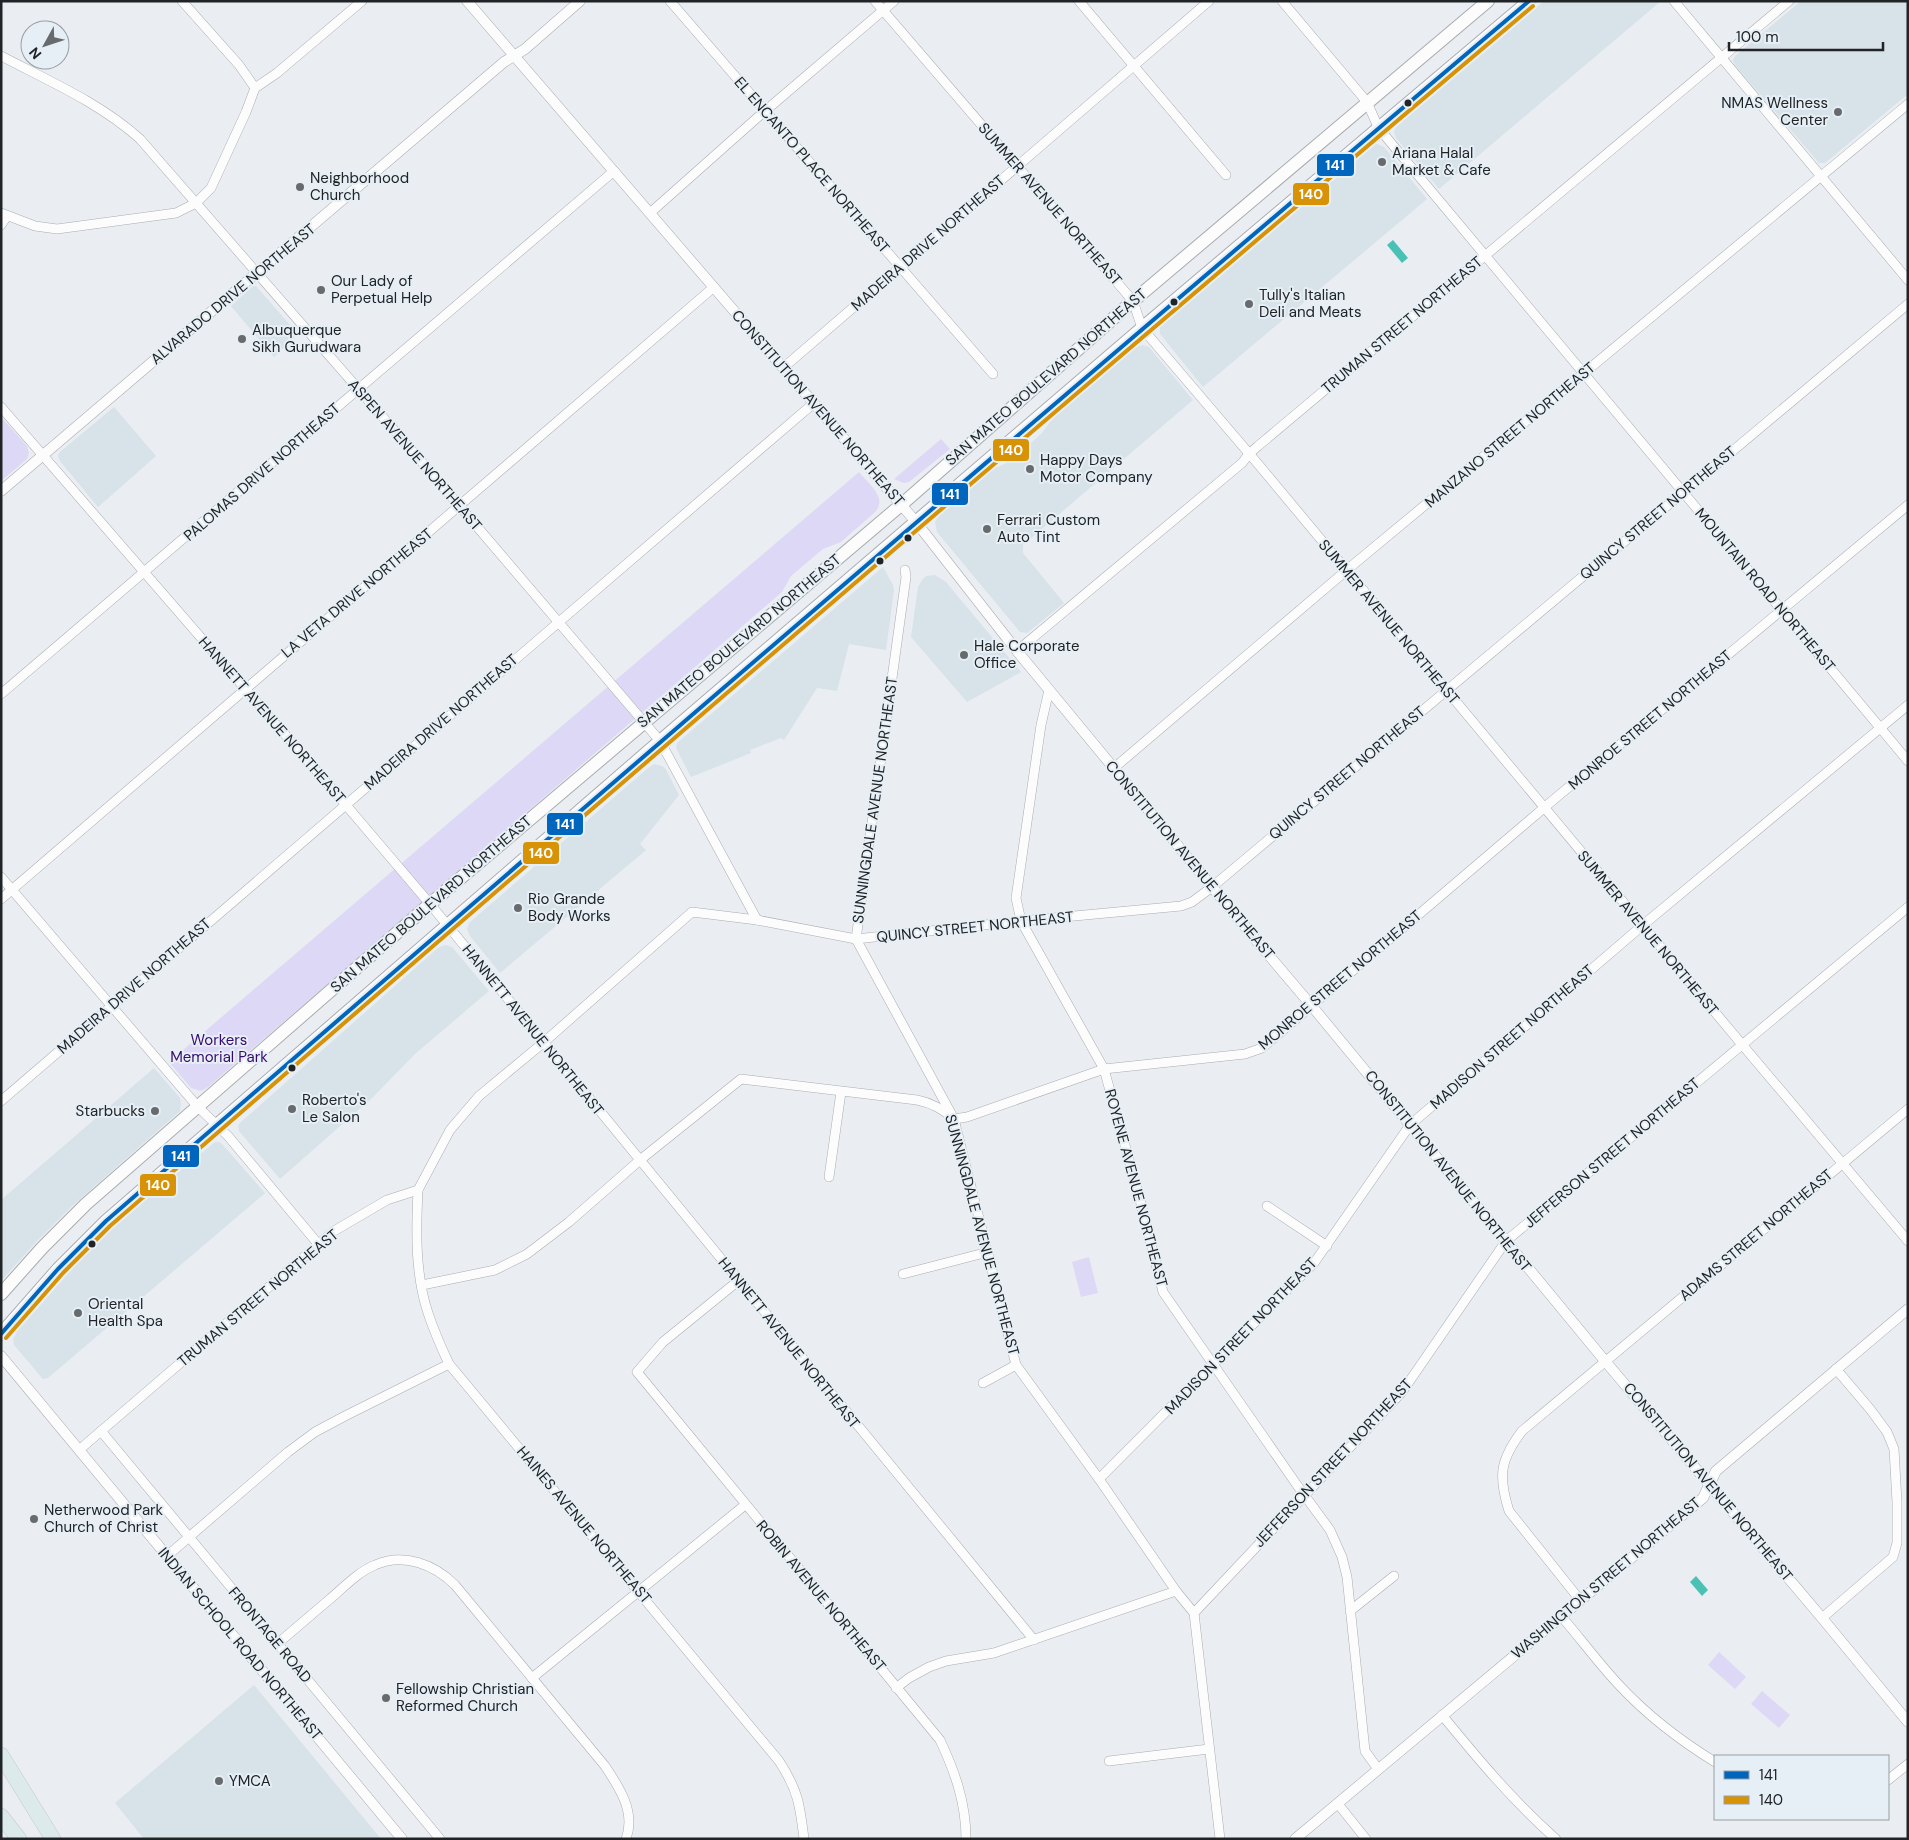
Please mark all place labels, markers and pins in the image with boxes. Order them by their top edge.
place label: NMAS Wellness Center [1721,93,1828,130]
unlabelled marker [1403,98,1413,108]
marker: NMAS Wellness Center [1832,106,1844,118]
place label: Ariana Halal Market & Cafe [1392,143,1491,180]
marker: Ariana Halal Market & Cafe [1376,156,1388,168]
place label: Neighborhood Church [310,168,409,205]
marker: Neighborhood Church [294,181,306,193]
place label: Our Lady of Perpetual Help [331,271,432,308]
marker: Our Lady of Perpetual Help [315,284,327,296]
place label: Tully's Italian Deli and Meats [1259,285,1361,322]
unlabelled marker [1169,297,1179,307]
marker: Tully's Italian Deli and Meats [1243,298,1255,310]
place label: Albuquerque Sikh Gurudwara [252,320,361,357]
marker: Albuquerque Sikh Gurudwara [236,333,248,345]
place label: Happy Days Motor Company [1040,450,1153,487]
marker: Happy Days Motor Company [1024,463,1036,475]
place label: Ferrari Custom Auto Tint [997,510,1100,547]
marker: Ferrari Custom Auto Tint [981,523,993,535]
unlabelled marker [903,533,913,543]
unlabelled marker [875,556,885,566]
place label: Hale Corporate Office [974,636,1079,673]
marker: Hale Corporate Office [958,649,970,661]
place label: Rio Grande Body Works [528,889,611,926]
marker: Rio Grande Body Works [512,902,524,914]
unlabelled marker [287,1063,297,1073]
place label: Roberto's Le Salon [302,1090,367,1127]
place label: Starbucks [75,1101,145,1121]
marker: Roberto's Le Salon [286,1103,298,1115]
marker: Starbucks [149,1105,161,1117]
unlabelled marker [87,1239,97,1249]
place label: Oriental Health Spa [88,1294,163,1331]
marker: Oriental Health Spa [72,1307,84,1319]
place label: Netherwood Park Church of Christ [44,1500,164,1537]
marker: Netherwood Park Church of Christ [28,1513,40,1525]
place label: Fellowship Christian Reformed Church [396,1679,534,1716]
marker: Fellowship Christian Reformed Church [380,1692,392,1704]
place label: YMCA [229,1771,271,1791]
marker: YMCA [213,1775,225,1787]

